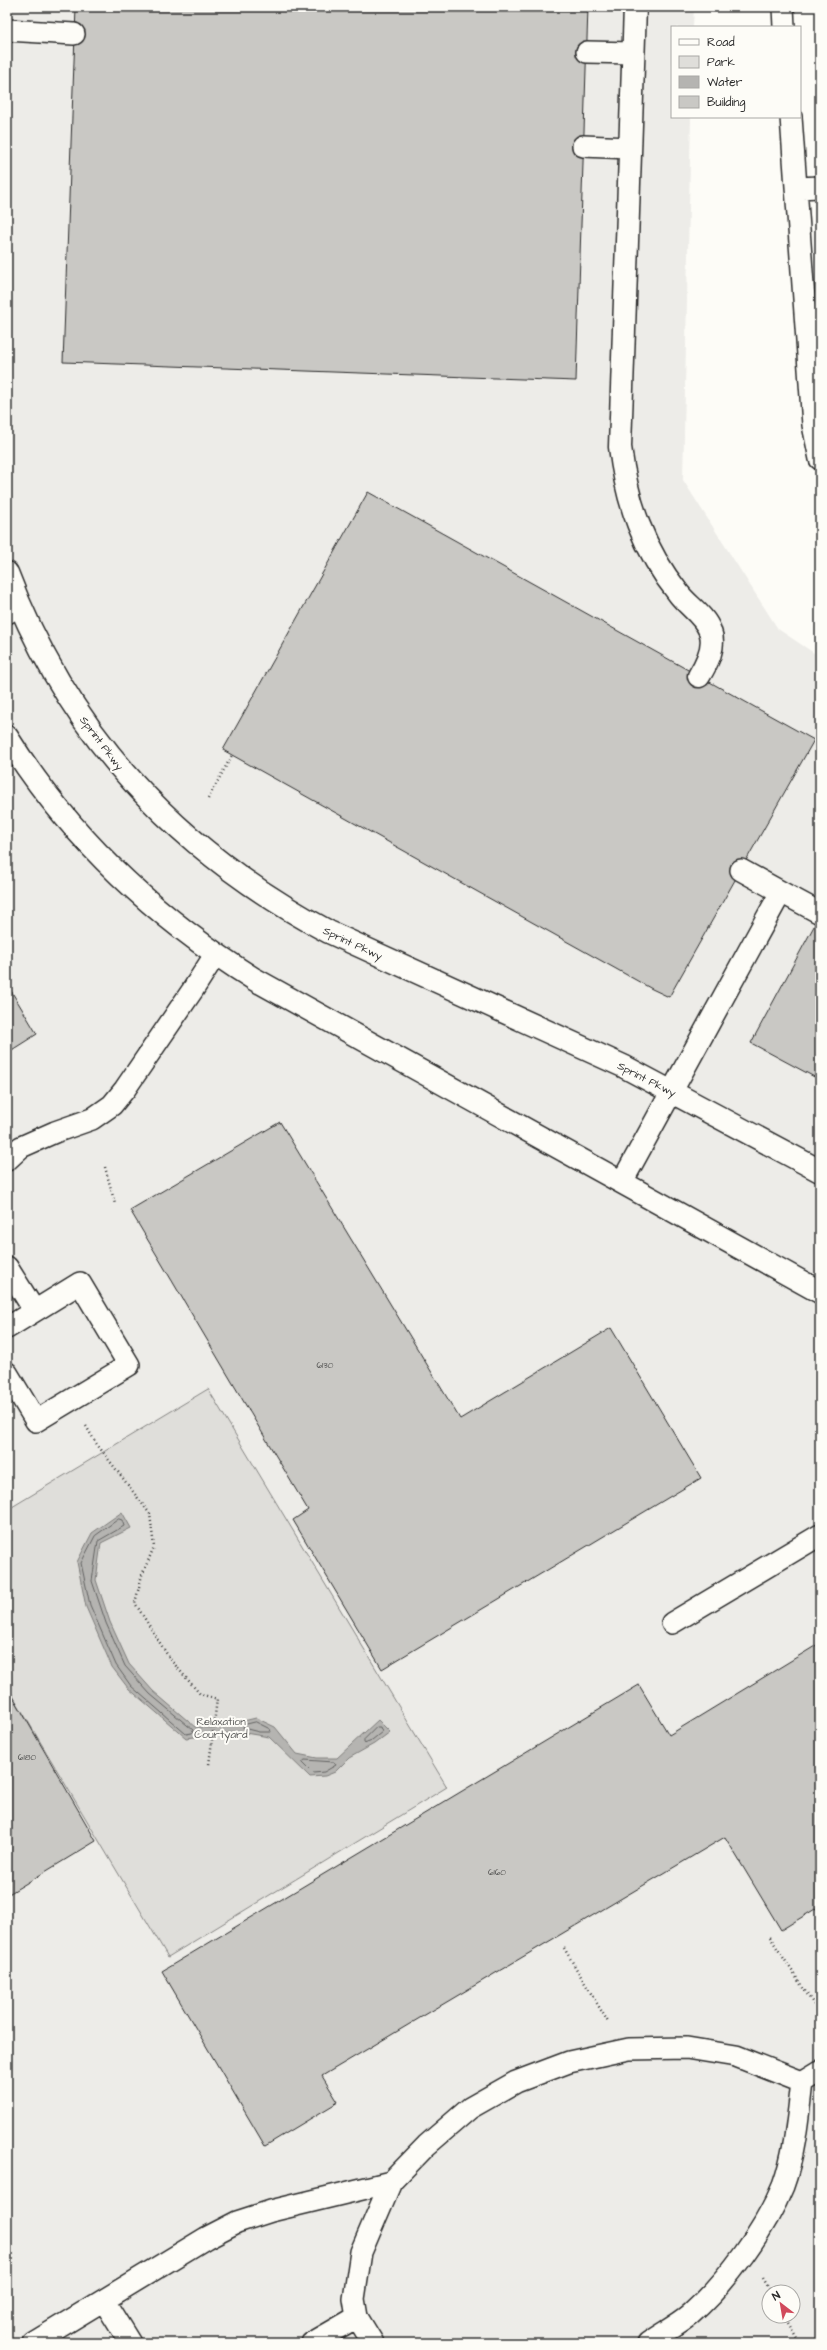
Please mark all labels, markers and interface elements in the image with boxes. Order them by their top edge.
legend [671,26,801,118]
text: Road [707,34,735,51]
text: Park [707,54,735,71]
text: Water [707,74,743,91]
text: Building [707,94,745,112]
street label: Sprint Pkwy [76,713,127,774]
street label: Sprint Pkwy [320,923,385,965]
street label: Sprint Pkwy [614,1058,679,1102]
house number: 6130 [316,1359,334,1372]
park label: Relaxation Courtyard [194,1714,248,1743]
house number: 6180 [18,1751,36,1764]
house number: 6160 [488,1866,506,1879]
north arrow [761,2284,801,2324]
text: N [769,2288,783,2304]

